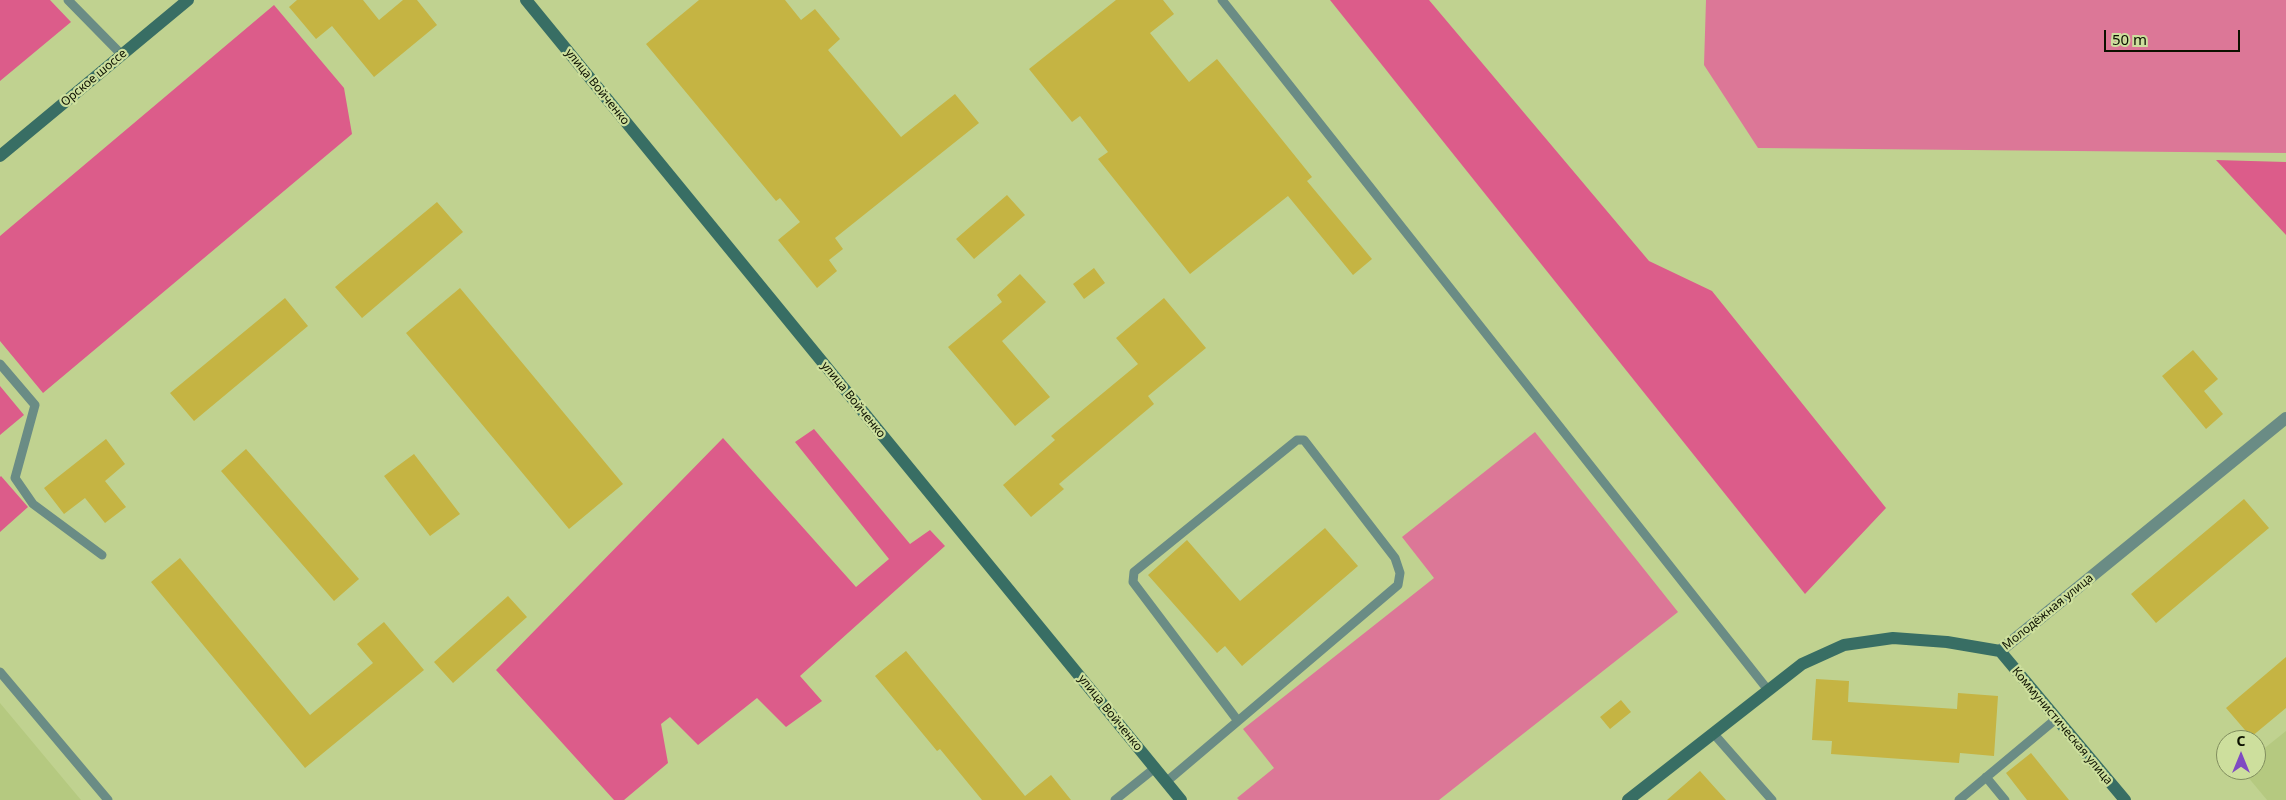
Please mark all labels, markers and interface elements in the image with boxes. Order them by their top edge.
scale bar [2106,20,2242,52]
text: 50 m [2112,29,2147,49]
street label: Орское шоссе [58,46,130,110]
street label: улица Войченко [562,46,632,128]
street label: улица Войченко [818,359,888,441]
street label: Молодёжная улица [2000,571,2096,653]
street label: Коммунистическая улица [2009,664,2115,788]
street label: улица Войченко [1075,672,1145,754]
north arrow [2216,730,2266,780]
text: С [2236,731,2246,750]

